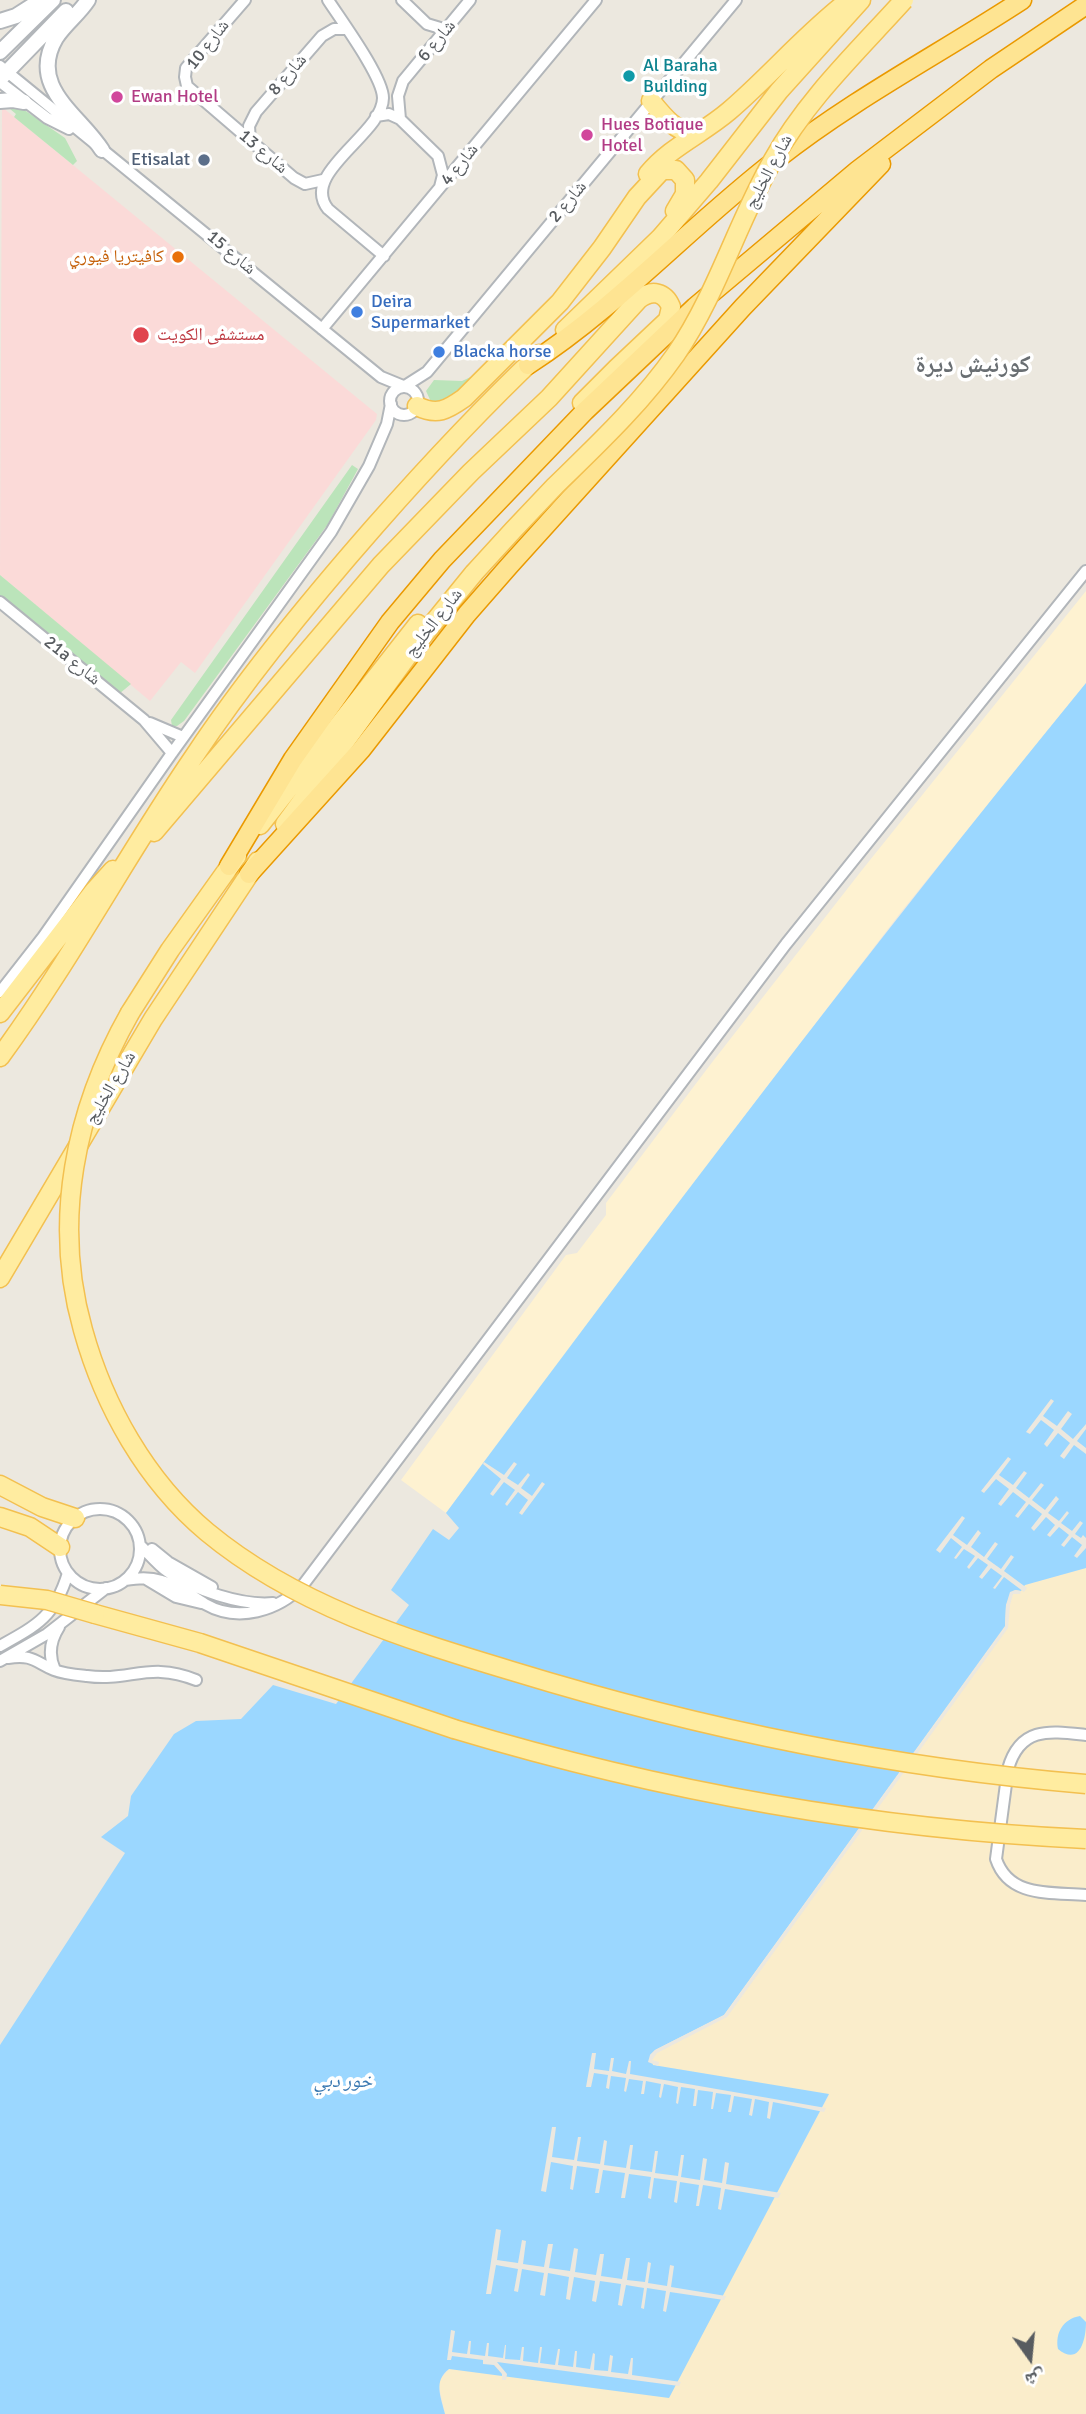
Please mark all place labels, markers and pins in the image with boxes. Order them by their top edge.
place label: Al Baraha Building [643,55,718,98]
marker: Al Baraha Building [621,68,637,84]
place label: Ewan Hotel [131,86,218,108]
marker: Ewan Hotel [109,89,125,105]
place label: Hues Botique Hotel [601,114,704,156]
marker: Hues Botique Hotel [579,127,595,143]
place label: Etisalat [131,149,190,171]
marker: Etisalat [196,152,212,168]
place label: كافيتريا فيوري [69,246,164,268]
marker: كافيتريا فيوري [170,249,186,265]
place label: Deira Supermarket [371,291,470,334]
marker: Deira Supermarket [349,304,365,320]
place label: مستشفى الكويت [157,324,265,346]
marker: مستشفى الكويت [131,325,151,345]
place label: Blacka horse [453,341,552,363]
marker: Blacka horse [431,344,447,360]

